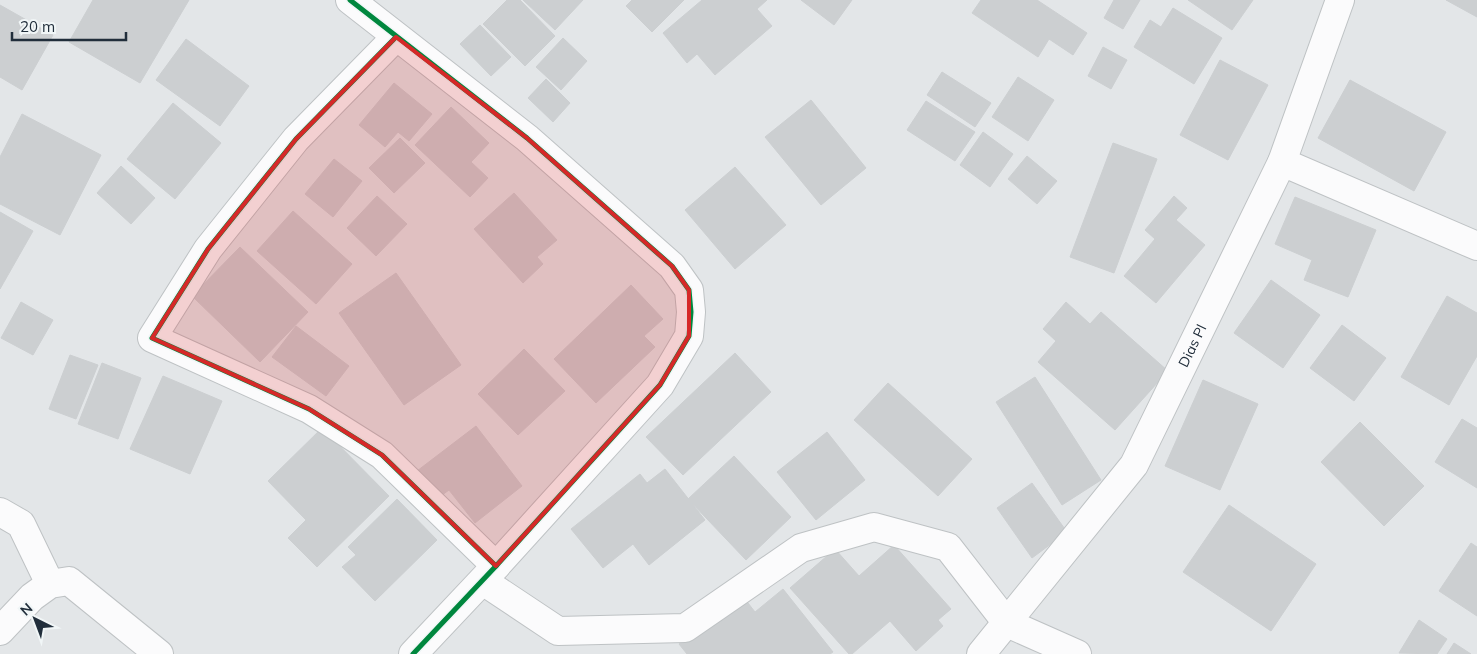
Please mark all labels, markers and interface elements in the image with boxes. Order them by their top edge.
scale bar [12,10,126,42]
text: 20 m [20,17,55,36]
street label: Dias Pl [1174,321,1210,370]
north arrow [10,594,60,644]
text: N [16,599,36,620]

